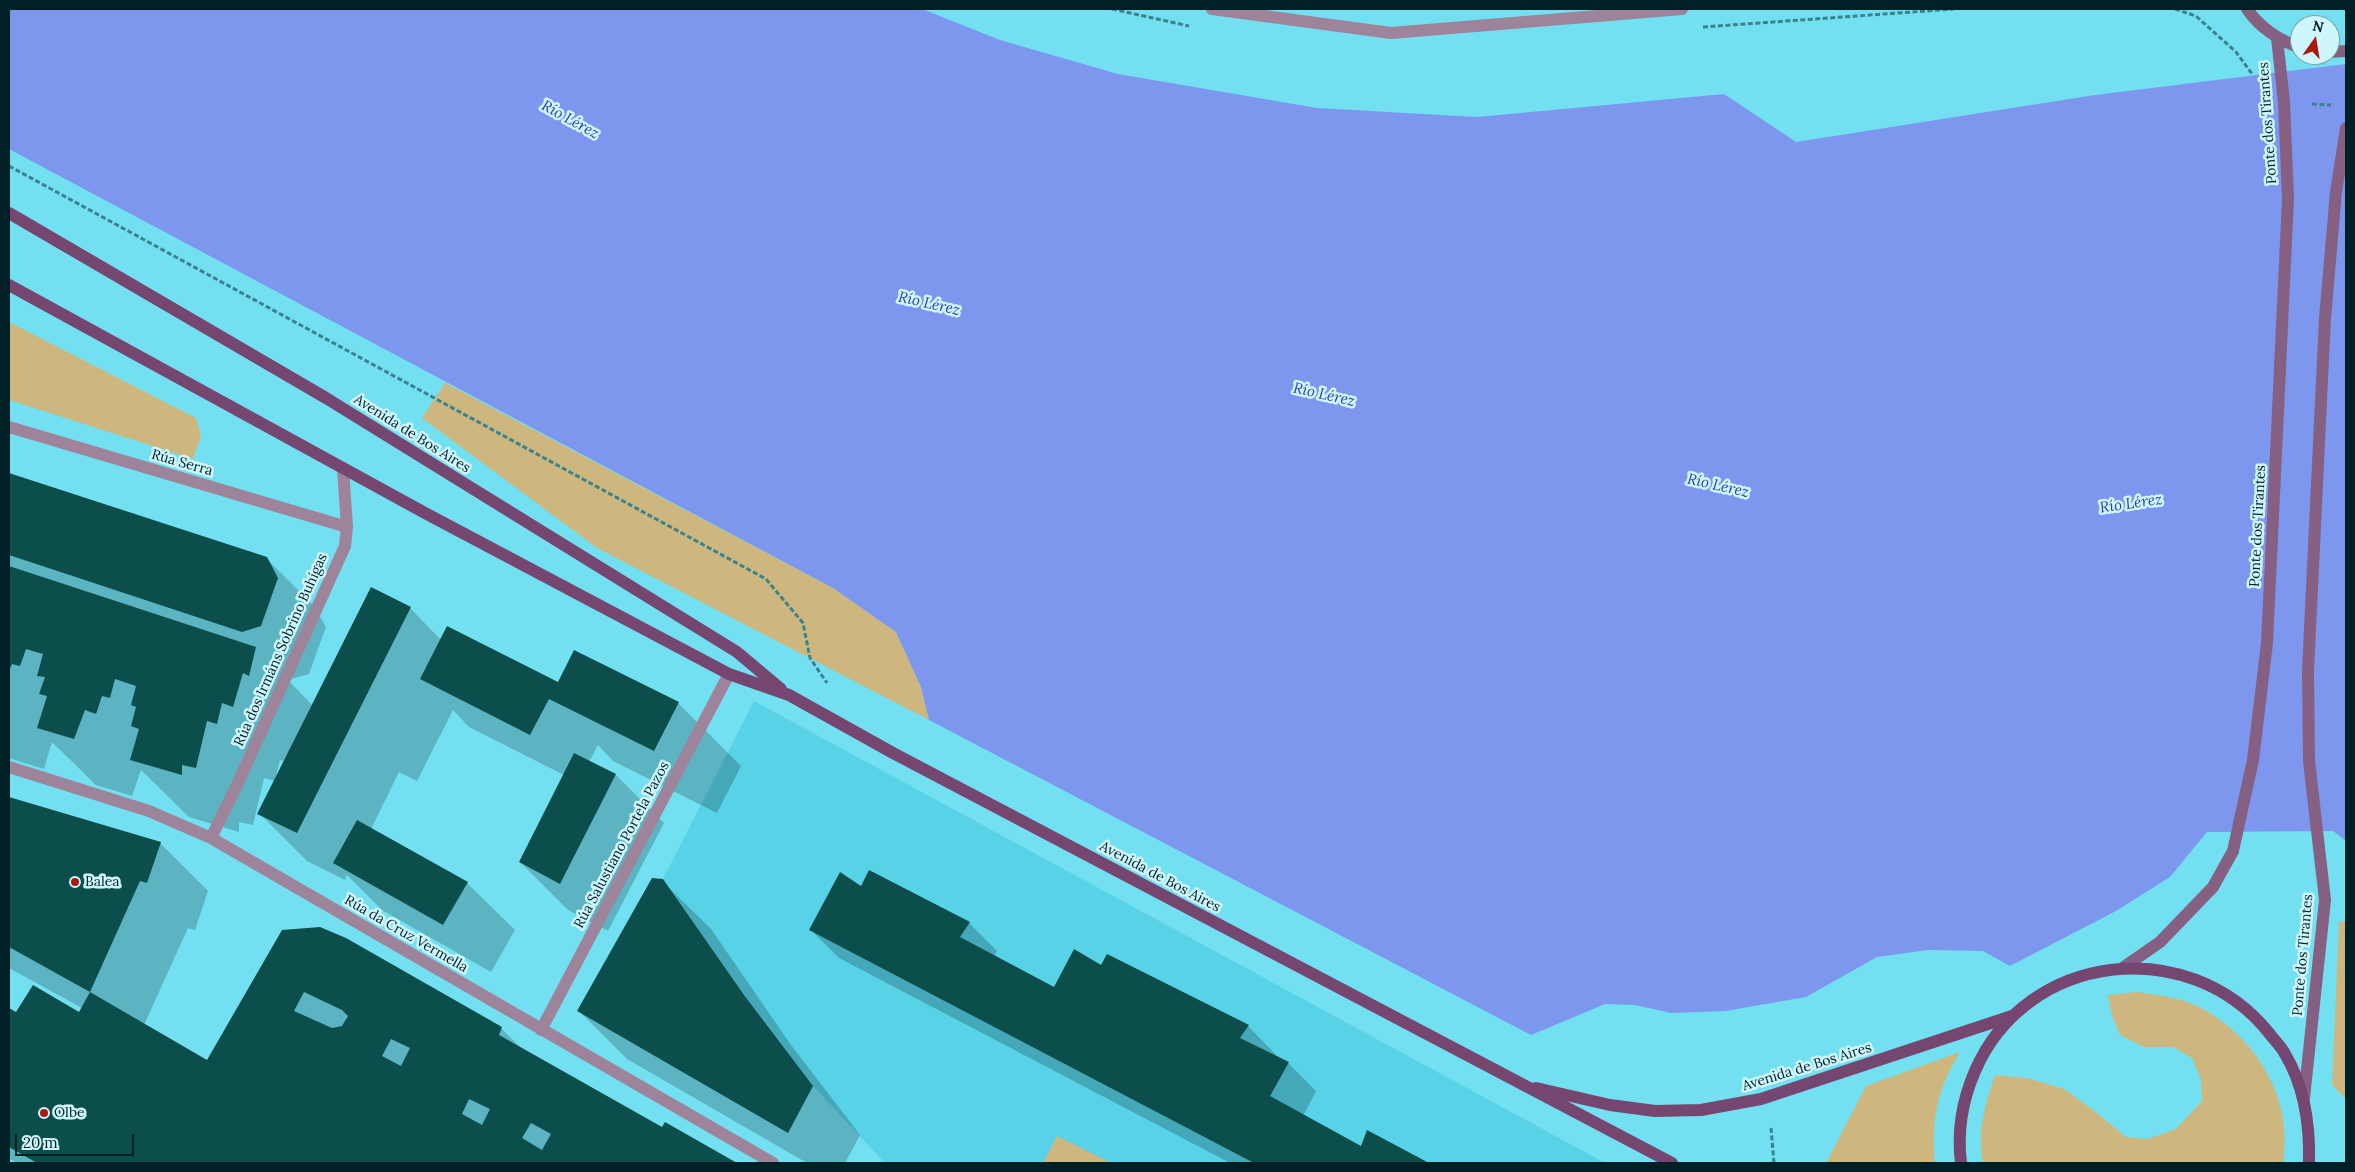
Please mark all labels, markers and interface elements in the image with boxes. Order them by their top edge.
north arrow [2290,15,2340,65]
text: N [2311,16,2325,36]
street label: Ponte dos Tirantes [2255,61,2281,185]
water label: Río Lérez [538,97,602,143]
water label: Río Lérez [896,288,962,320]
water label: Río Lérez [1291,379,1357,411]
street label: Avenida de Bos Aires [351,391,473,477]
street label: Rúa Serra [149,446,215,480]
street label: Ponte dos Tirantes [2246,465,2270,587]
water label: Río Lérez [1685,470,1751,502]
water label: Río Lérez [2099,491,2163,517]
street label: Rúa dos Irmáns Sobrino Buhígas [231,551,331,749]
street label: Rúa Salustiano Portela Pazos [571,759,673,931]
street label: Avenida de Bos Aires [1097,838,1223,916]
place label: Balea [85,874,120,890]
marker: Balea [69,876,81,888]
street label: Rúa da Cruz Vermella [341,892,471,976]
street label: Ponte dos Tirantes [2289,893,2317,1017]
street label: Avenida de Bos Aires [1740,1039,1874,1095]
place label: Olbe [54,1105,85,1121]
marker: Olbe [38,1107,50,1119]
scale bar [18,1124,136,1156]
text: 20 m [23,1133,58,1152]

